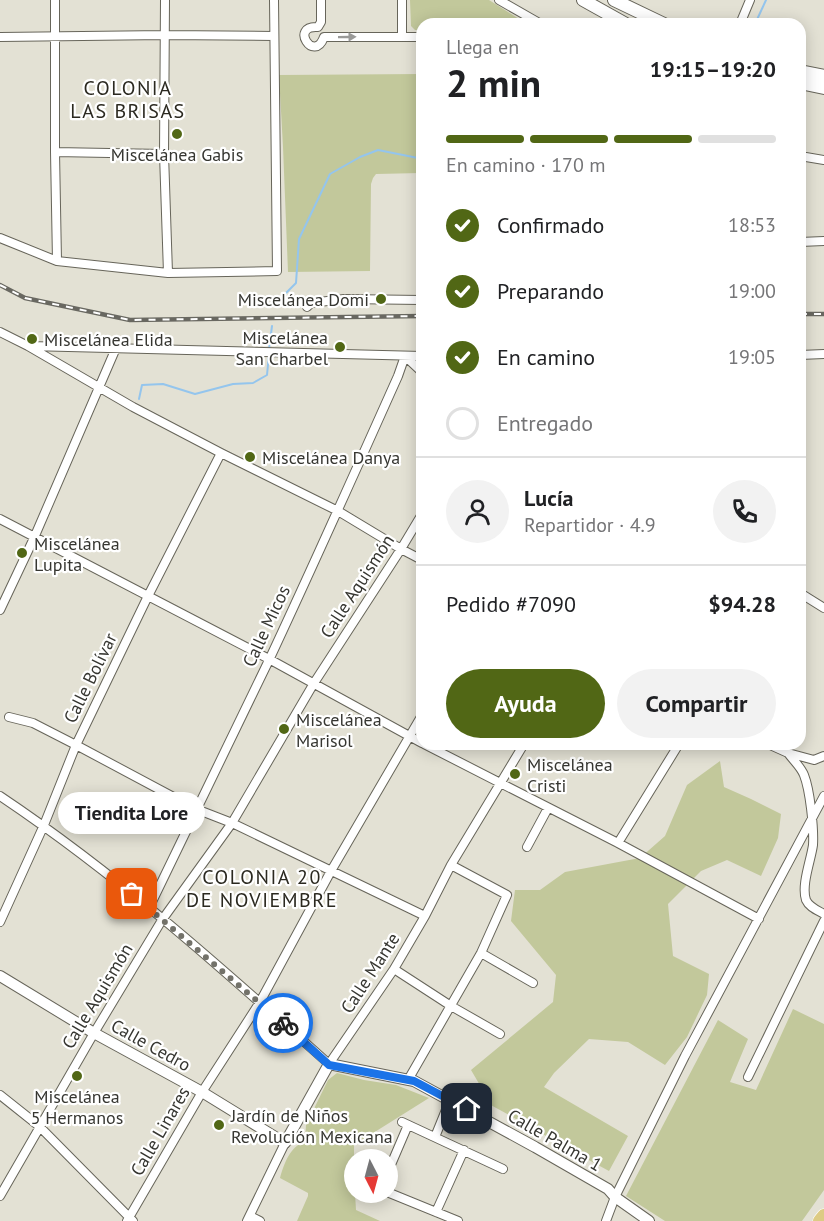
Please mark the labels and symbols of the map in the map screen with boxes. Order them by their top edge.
one-way arrow [337,32,356,42]
district label: COLONIA LAS BRISAS [70,75,186,124]
marker: Miscelánea Gabis [170,127,184,141]
place label: Miscelánea Gabis [111,143,243,166]
place label: Miscelánea Domi [238,288,369,311]
marker: Miscelánea Domi [374,292,388,306]
place label: Miscelánea San Charbel [236,326,329,370]
place label: Miscelánea Elida [44,328,173,351]
marker: Miscelánea Elida [25,332,39,346]
marker: Miscelánea San Charbel [333,340,347,354]
place label: Miscelánea Danya [262,446,400,469]
marker: Miscelánea Danya [243,450,257,464]
street label: Calle Aquismón [315,530,399,642]
place label: Miscelánea Lupita [34,532,120,576]
marker: Miscelánea Lupita [15,546,29,560]
street label: Calle Micos [237,582,295,670]
street label: Calle Bolívar [58,629,122,727]
place label: Miscelánea Marisol [296,708,382,752]
marker: Miscelánea Marisol [277,722,291,736]
place label: Miscelánea Cristi [527,753,613,797]
marker: Miscelánea Cristi [508,767,522,781]
callout: Tiendita Lore [58,792,206,834]
district label: COLONIA 20 DE NOVIEMBRE [186,864,338,913]
pin [106,868,157,919]
street label: Calle Mante [335,928,405,1018]
street label: Calle Aquismón [57,939,137,1053]
courier [253,993,313,1053]
street label: Calle Cedro [107,1014,195,1076]
marker: Miscelánea 5 Hermanos [70,1069,84,1083]
street label: Calle Linares [125,1082,195,1180]
pin [441,1083,492,1134]
place label: Miscelánea 5 Hermanos [31,1085,123,1129]
place label: Jardín de Niños Revolución Mexicana [230,1104,393,1148]
street label: Calle Palma 1 [504,1104,606,1176]
marker: Jardín de Niños Revolución Mexicana [212,1118,226,1132]
north arrow [344,1149,398,1203]

